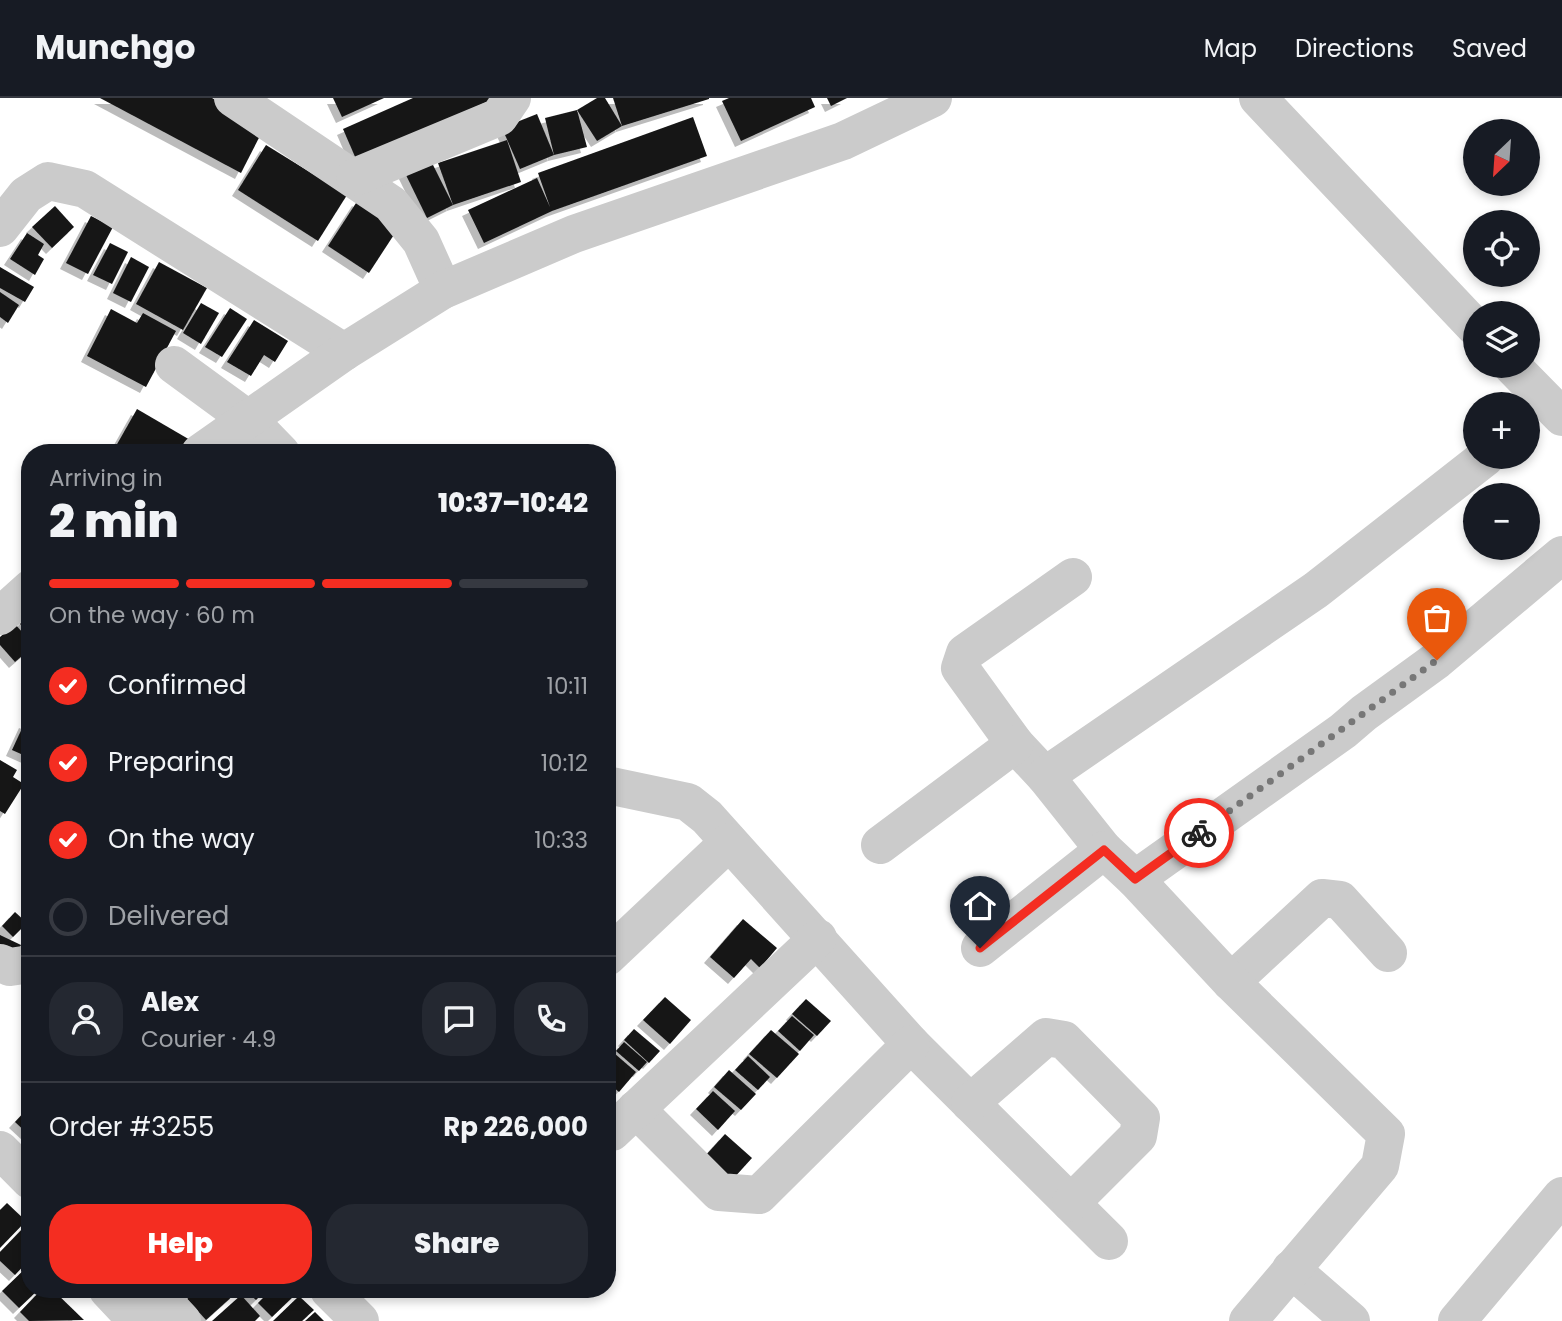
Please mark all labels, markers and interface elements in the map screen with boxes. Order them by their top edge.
text: Munchgo [35,24,195,71]
text: Map [1204,32,1257,65]
text: Directions [1295,32,1414,65]
text: Saved [1452,32,1527,65]
north arrow [1463,119,1540,196]
map controls [1463,119,1540,560]
button: locate [1463,210,1540,287]
button: layers [1463,301,1540,378]
button: + [1463,392,1540,469]
text: Arriving in [49,462,163,494]
button: − [1463,483,1540,560]
text: 10:37–10:42 [438,485,588,521]
text: 2 min [49,489,179,553]
pin [1407,588,1467,660]
text: On the way · 60 m [49,599,255,631]
icon: bag [1418,599,1456,637]
icon: check [49,667,87,705]
text: Confirmed [108,667,246,703]
text: 10:11 [547,670,588,702]
icon: check [49,744,87,782]
text: Preparing [108,744,234,780]
text: 10:12 [541,747,588,779]
courier [1164,798,1234,868]
icon: bike [1180,814,1218,852]
icon: check [49,821,87,859]
text: On the way [108,821,255,857]
text: 10:33 [534,824,588,856]
pin [950,876,1010,948]
icon: home [961,887,999,925]
text: Delivered [108,898,229,934]
button: person [49,982,123,1056]
button: chat [422,982,496,1056]
button: phone [514,982,588,1056]
text: Alex [141,984,199,1020]
text: Courier · 4.9 [141,1023,276,1055]
text: Order #3255 [49,1109,214,1145]
text: Rp 226,000 [443,1109,588,1145]
button: Help [49,1204,312,1284]
button: Share [326,1204,588,1284]

